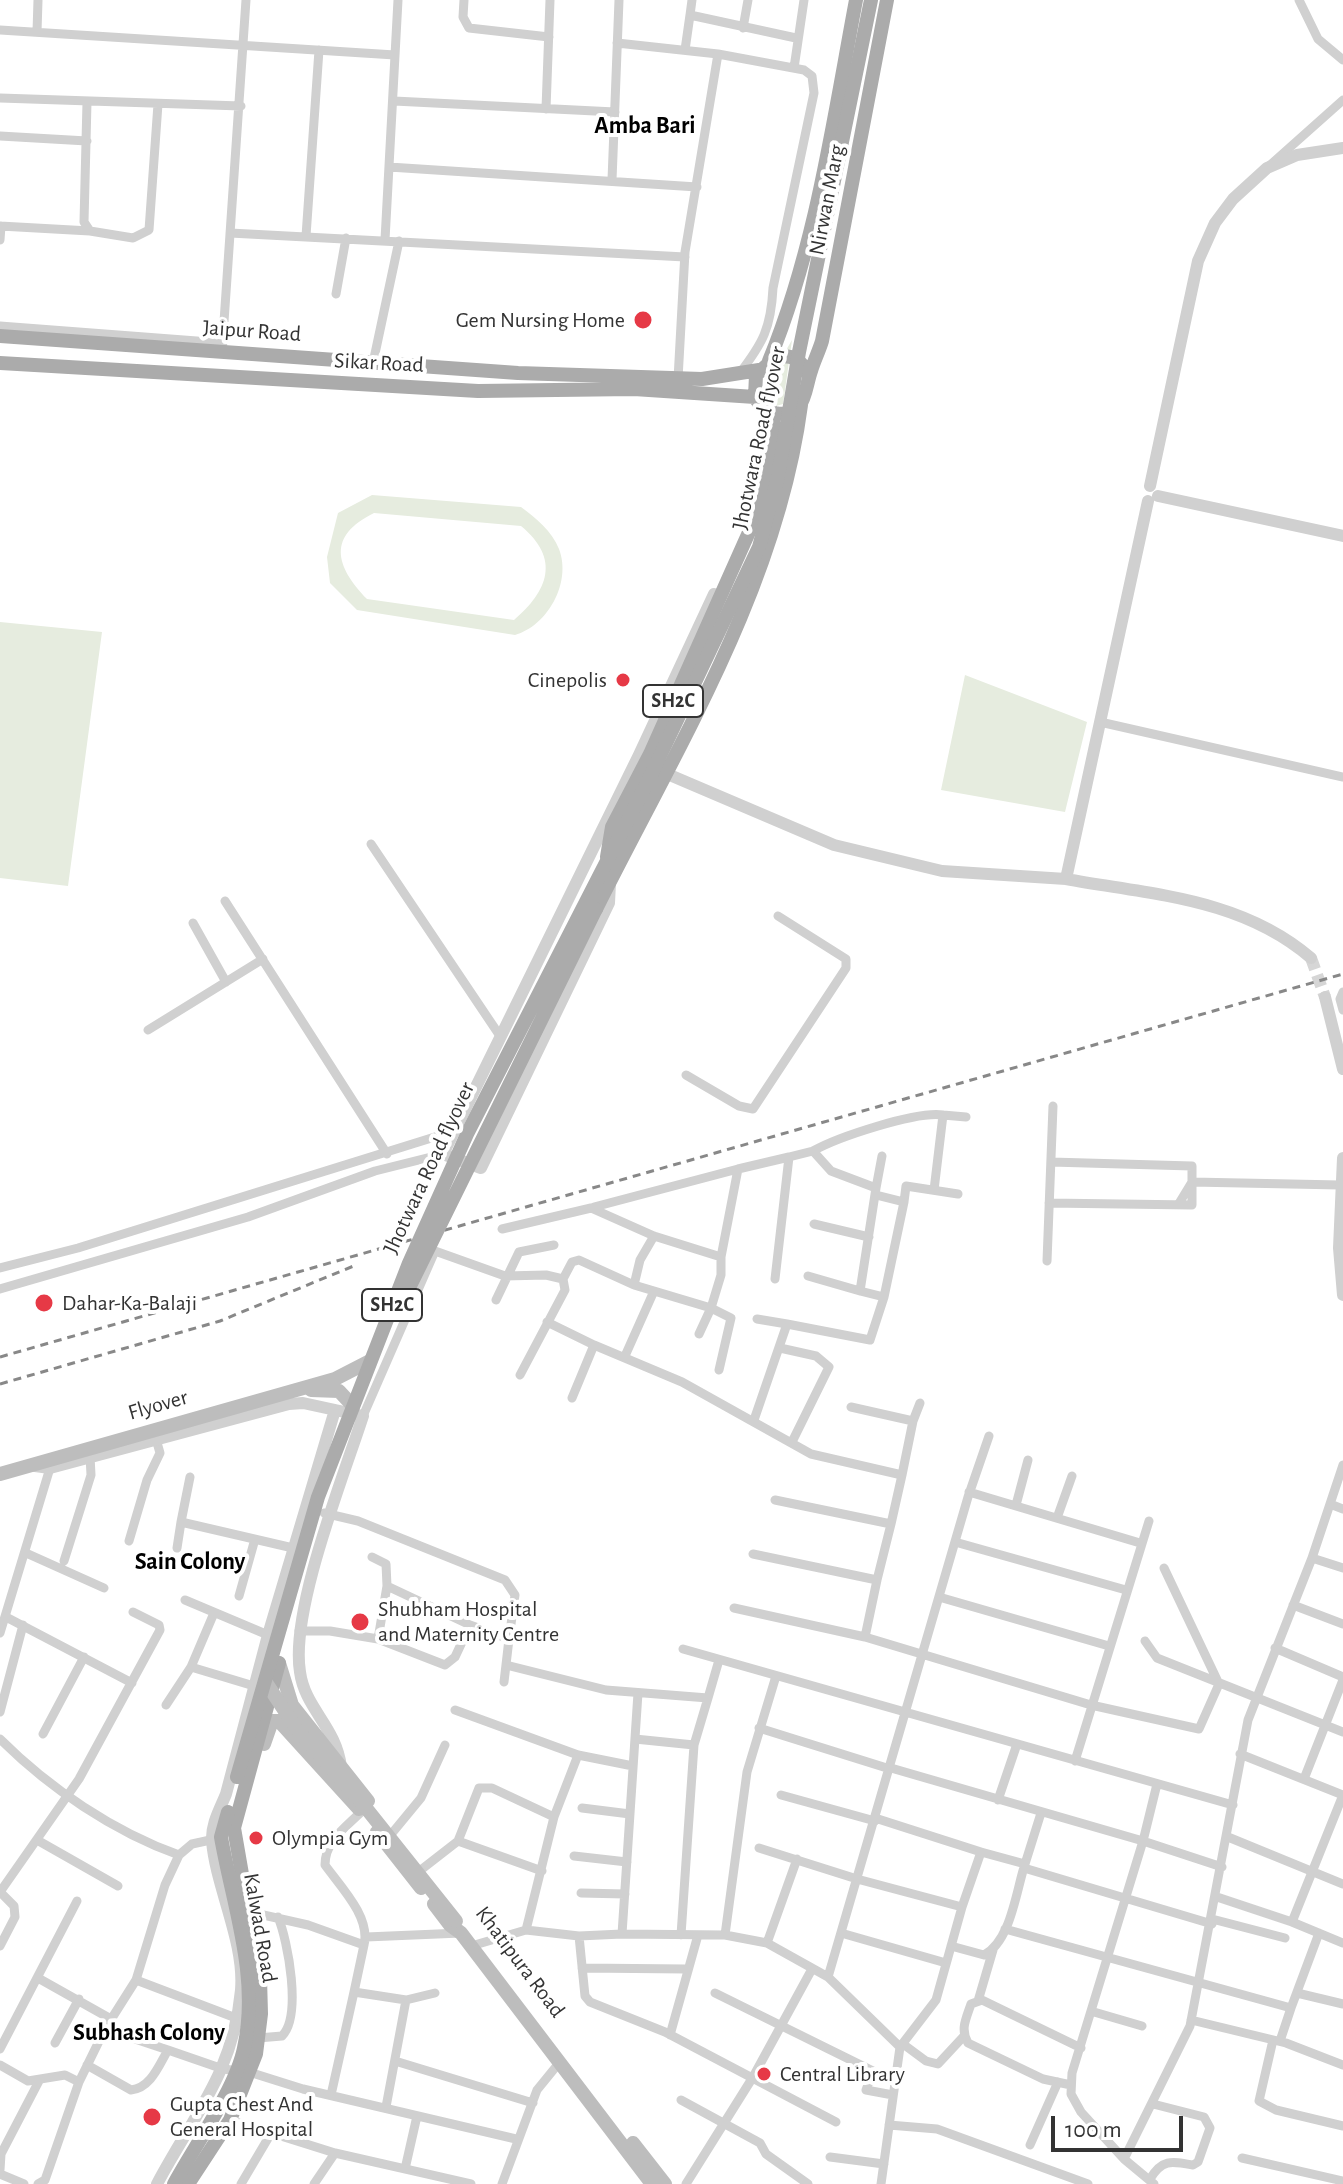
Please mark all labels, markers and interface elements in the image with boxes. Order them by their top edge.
district label: Amba Bari [594,112,696,140]
street label: Nirwan Marg [803,142,851,258]
place label: Gem Nursing Home [456,307,625,333]
marker: Gem Nursing Home [632,309,654,331]
street label: Jaipur Road [202,314,302,348]
street label: Jhotwara Road flyover [727,344,791,532]
street label: Sikar Road [334,347,424,379]
place label: Cinepolis [528,667,607,693]
marker: Cinepolis [614,671,632,689]
road number: SH2C [643,685,703,717]
street label: Jhotwara Road flyover [378,1078,480,1258]
road number: SH2C [362,1289,422,1321]
place label: Dahar-Ka-Balaji [62,1290,197,1316]
marker: Dahar-Ka-Balaji [33,1292,55,1314]
street label: Flyover [125,1384,191,1426]
district label: Sain Colony [135,1548,245,1576]
place label: Shubham Hospital and Maternity Centre [378,1596,559,1648]
marker: Shubham Hospital and Maternity Centre [349,1611,371,1633]
place label: Olympia Gym [272,1825,388,1851]
marker: Olympia Gym [247,1829,265,1847]
street label: Kalwad Road [237,1871,283,1985]
street label: Khatipura Road [470,1901,570,2023]
district label: Subhash Colony [73,2019,225,2047]
place label: Central Library [780,2061,905,2087]
marker: Central Library [755,2065,773,2083]
place label: Gupta Chest And General Hospital [170,2091,313,2142]
scale bar [1055,2100,1187,2150]
marker: Gupta Chest And General Hospital [141,2106,163,2128]
text: 100 m [1065,2118,1122,2142]

